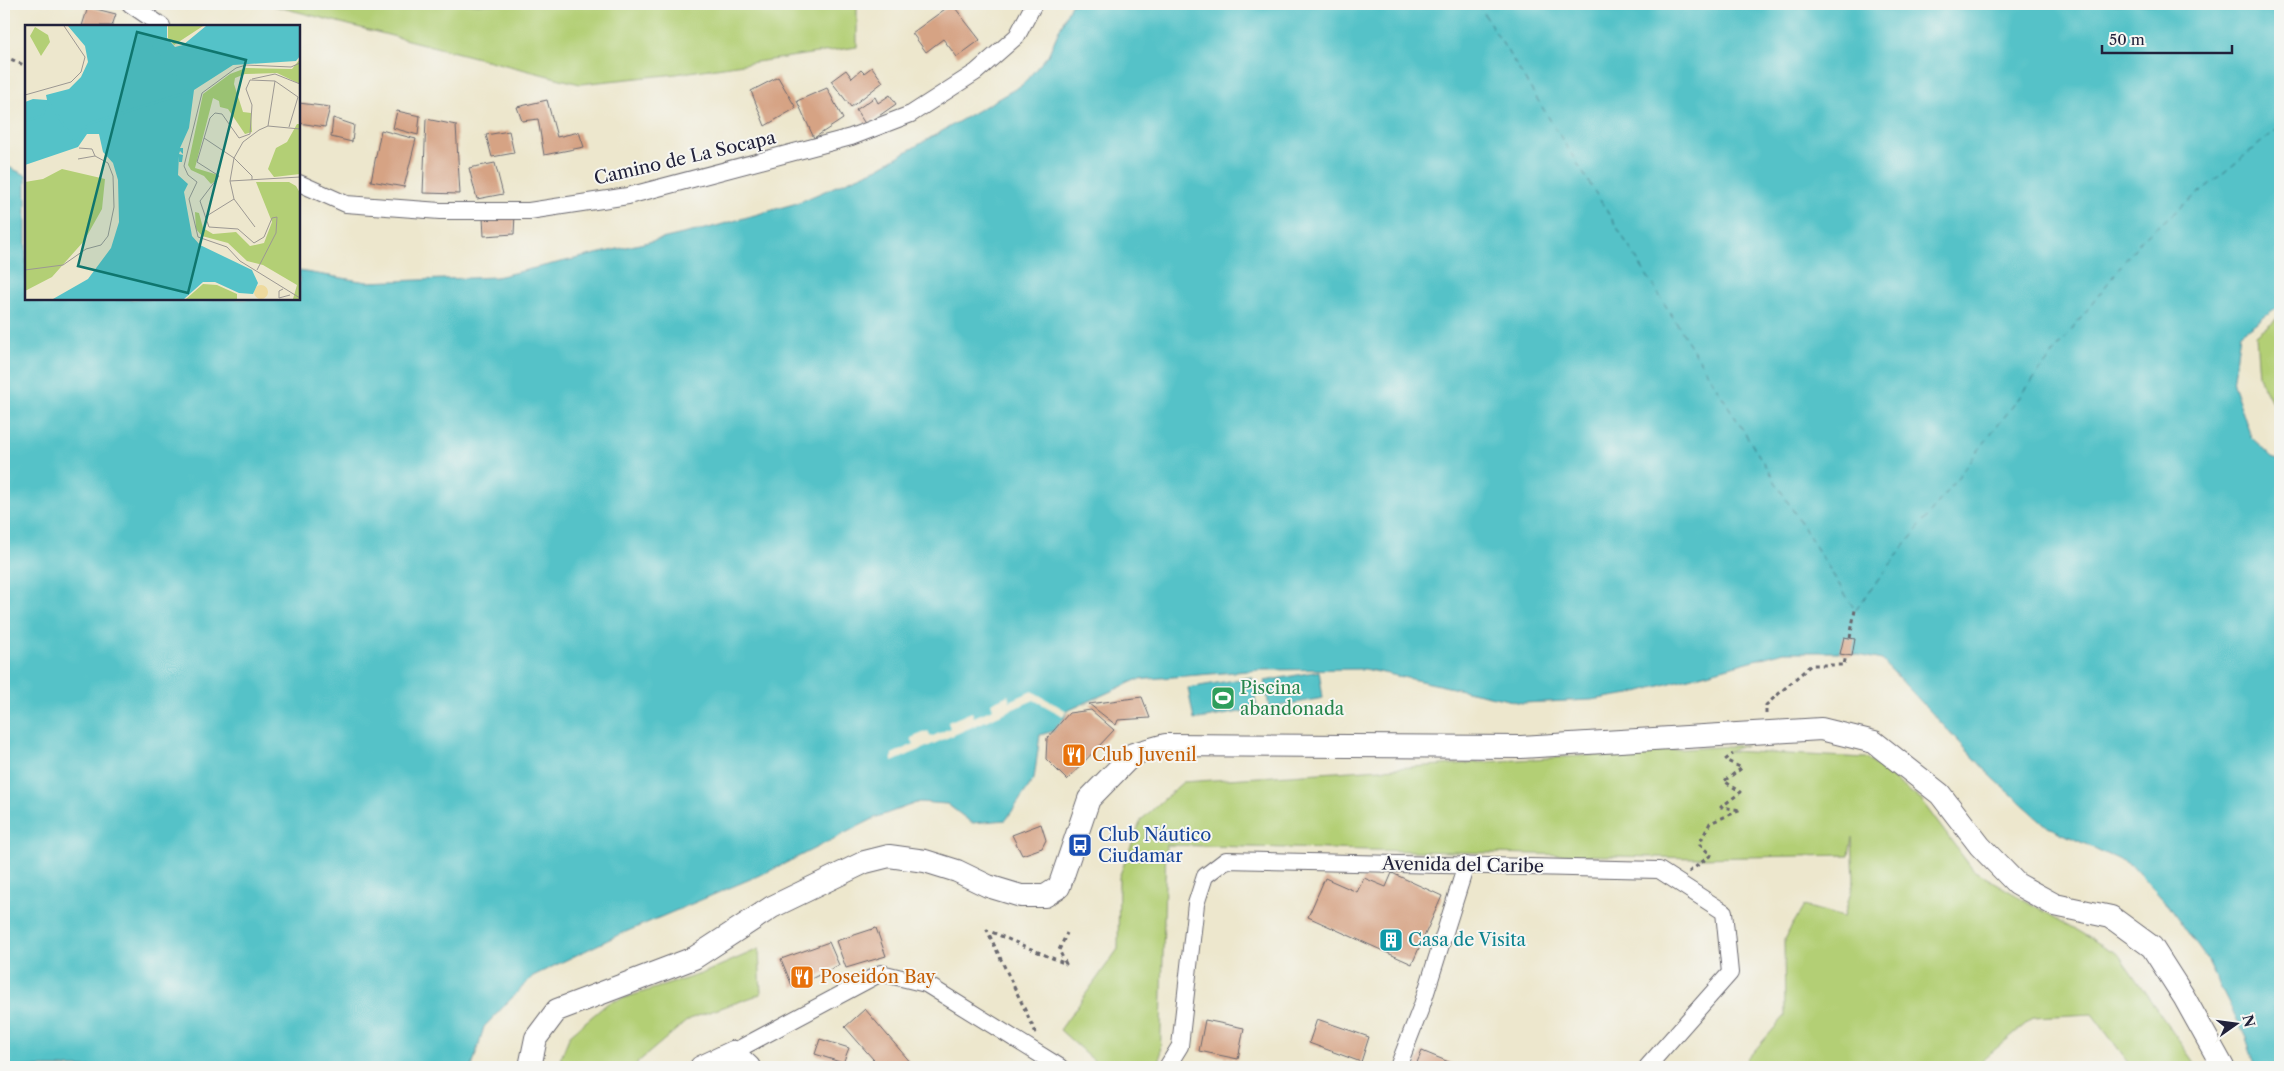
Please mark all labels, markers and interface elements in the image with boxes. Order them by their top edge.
scale bar [2102,22,2232,54]
inset map [25,25,300,300]
text: 50 m [2109,30,2145,49]
street label: Camino de La Socapa [592,126,778,190]
place label: Piscina abandonada [1240,677,1345,720]
sports icon: Piscina abandonada [1210,685,1236,711]
restaurant icon: Club Juvenil [1061,742,1087,768]
place label: Club Juvenil [1092,744,1196,766]
place label: Club Náutico Ciudamar [1098,824,1211,867]
bus stop icon: Club Náutico Ciudamar [1067,832,1093,858]
street label: Avenida del Caribe [1381,853,1544,877]
building icon: Casa de Visita [1378,927,1404,953]
place label: Casa de Visita [1408,929,1527,951]
restaurant icon: Poseidón Bay [789,964,815,990]
place label: Poseidón Bay [820,966,937,988]
north arrow [2212,998,2262,1048]
text: N [2238,1013,2259,1029]

